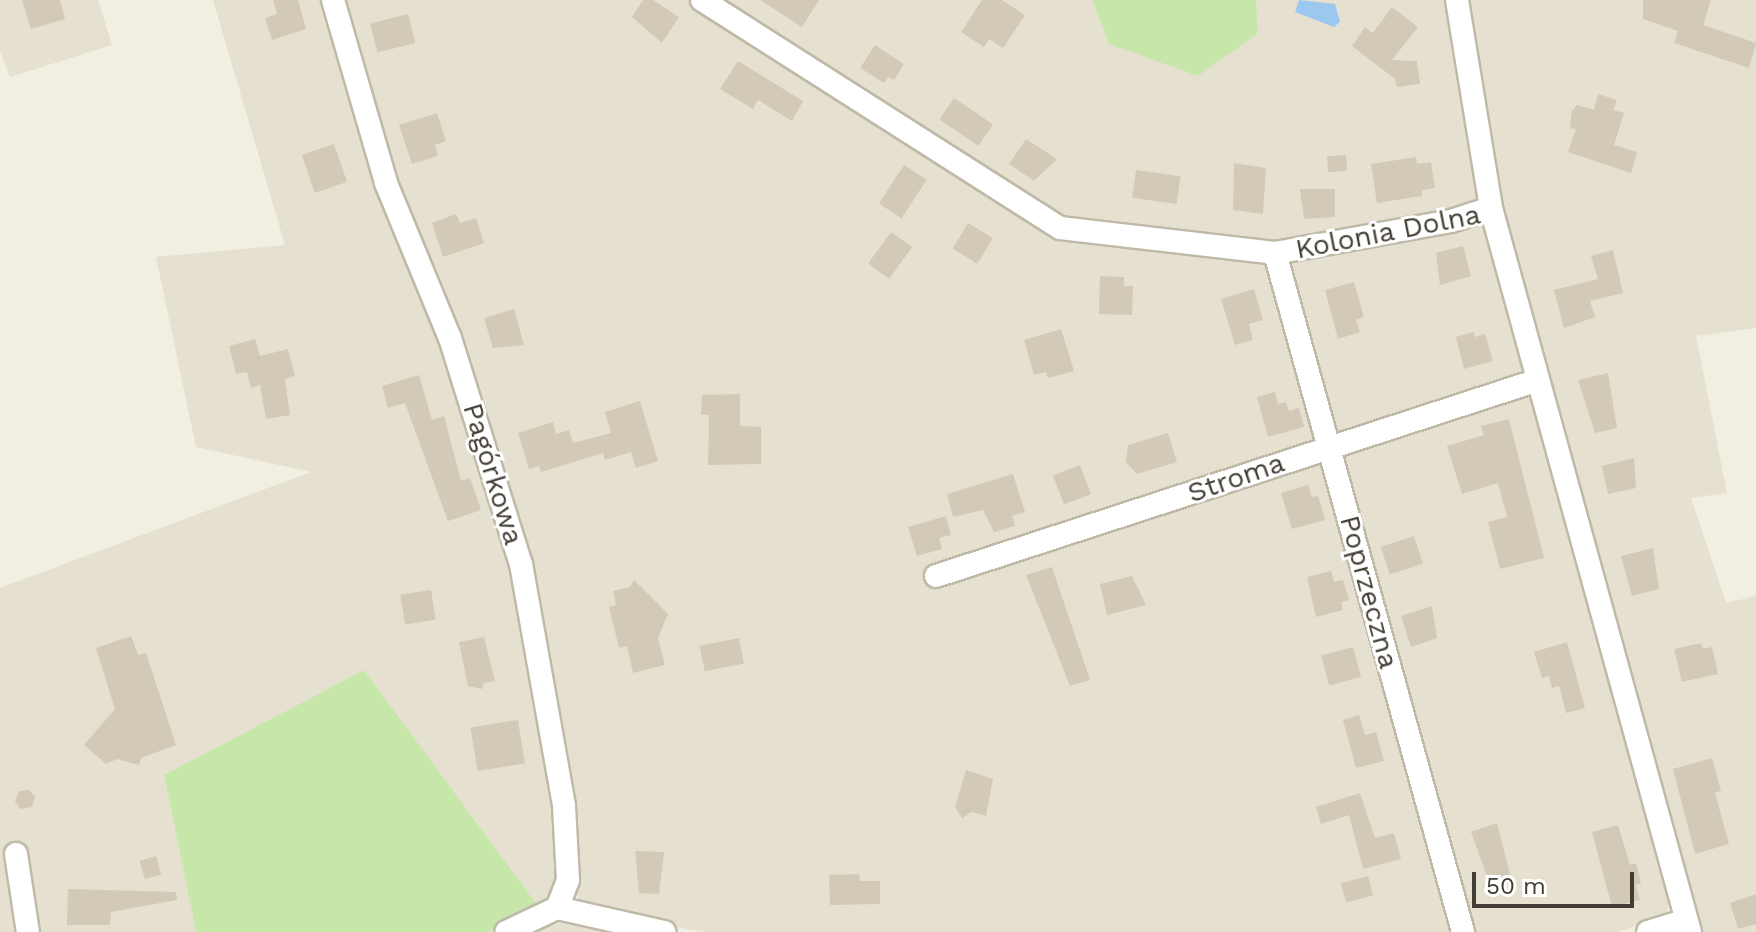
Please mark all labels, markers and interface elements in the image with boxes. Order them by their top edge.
street label: Kolonia Dolna [1292,198,1484,266]
street label: Pagórkowa [455,399,531,549]
street label: Stroma [1183,446,1289,510]
street label: Poprzeczna [1332,512,1406,672]
scale bar [1476,856,1638,906]
text: 50 m [1486,872,1546,900]

